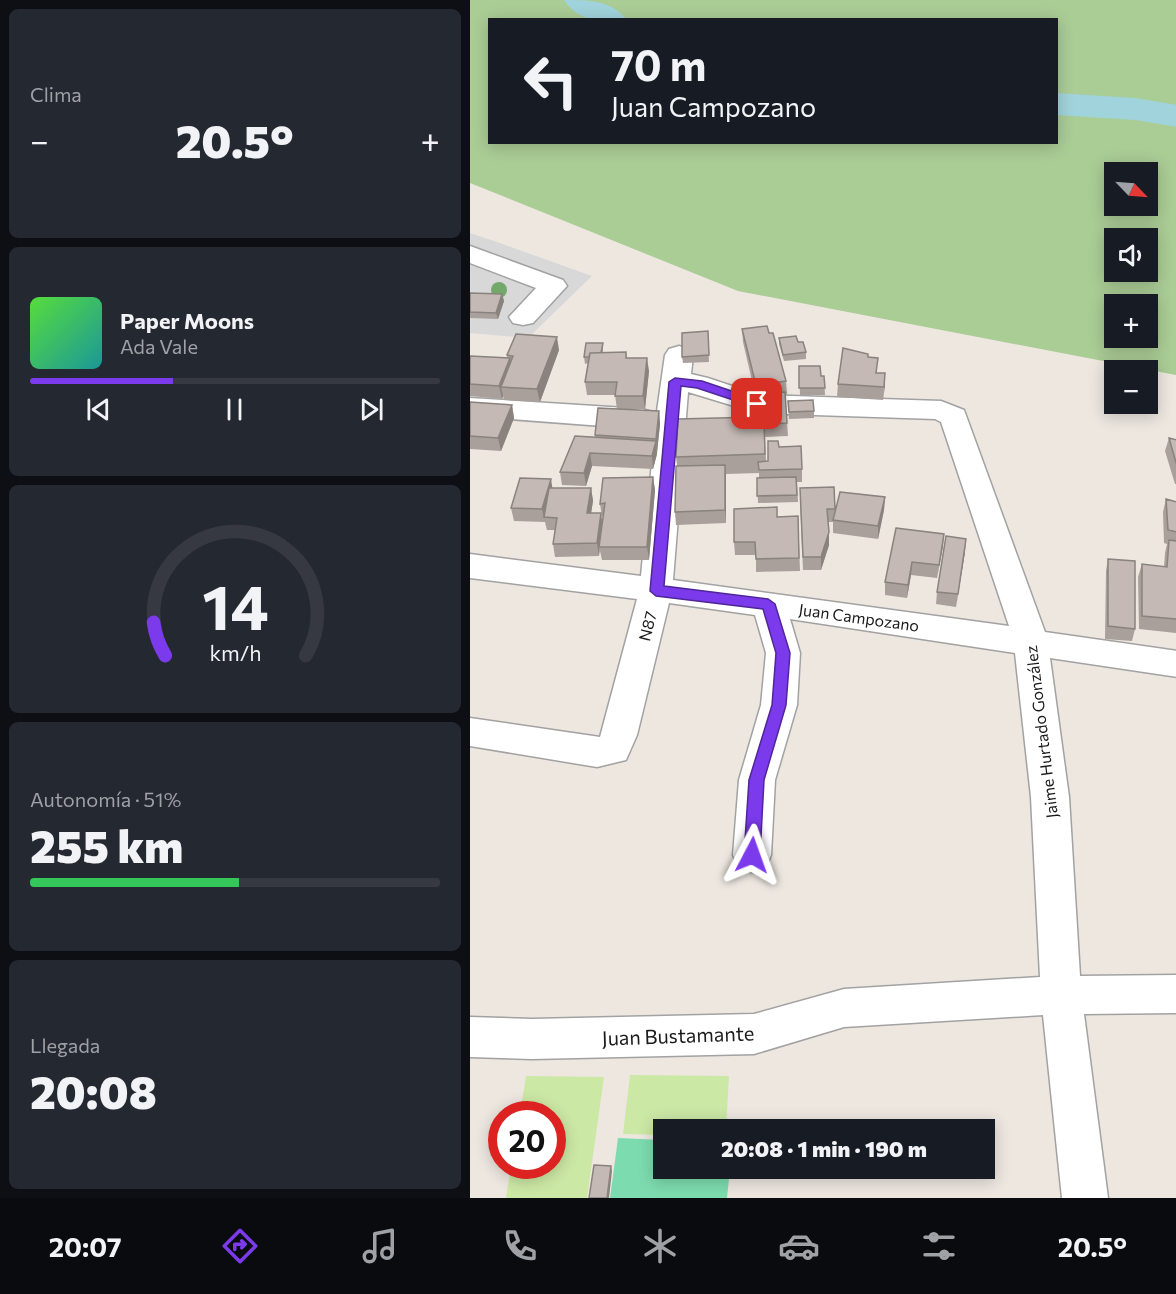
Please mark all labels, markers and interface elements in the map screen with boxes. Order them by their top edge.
text: 70 m [611,38,706,90]
icon: left [512,42,590,120]
text: Clima [30,82,82,106]
text: Juan Campozano [611,90,816,123]
text: 20.5° [176,112,294,167]
text: − [30,119,49,160]
text: + [421,119,440,160]
north arrow [1104,162,1158,216]
map controls [1104,162,1158,414]
button: sound [1104,228,1158,282]
button: + [1104,294,1158,348]
text: Paper Moons [120,307,254,334]
text: Ada Vale [120,334,198,358]
button: − [1104,360,1158,414]
pin [731,378,782,429]
icon: arrive [740,387,773,420]
icon: previous [82,393,115,426]
icon: pause [218,393,251,426]
icon: next [355,393,388,426]
text: 14 [202,567,268,643]
street label: Juan Campozano [798,599,920,635]
street label: N87 [634,609,660,643]
text: km/h [209,639,261,665]
street label: Jaime Hurtado González [1021,645,1061,819]
text: Autonomía · 51% [30,787,181,811]
text: 255 km [30,817,183,872]
position arrow [720,823,784,887]
street label: Juan Bustamante [601,1020,755,1050]
text: Llegada [30,1033,100,1057]
text: 20:08 [30,1063,157,1118]
speed limit sign: 20 [488,1101,566,1179]
text: 20:08 · 1 min · 190 m [721,1135,927,1162]
icon: directions [219,1225,261,1267]
icon: music [359,1225,401,1267]
icon: phone [499,1225,541,1267]
icon: climate [639,1225,681,1267]
icon: car [778,1225,820,1267]
icon: filters [918,1225,960,1267]
text: 20:07 [49,1230,122,1263]
text: 20.5° [1058,1230,1127,1263]

